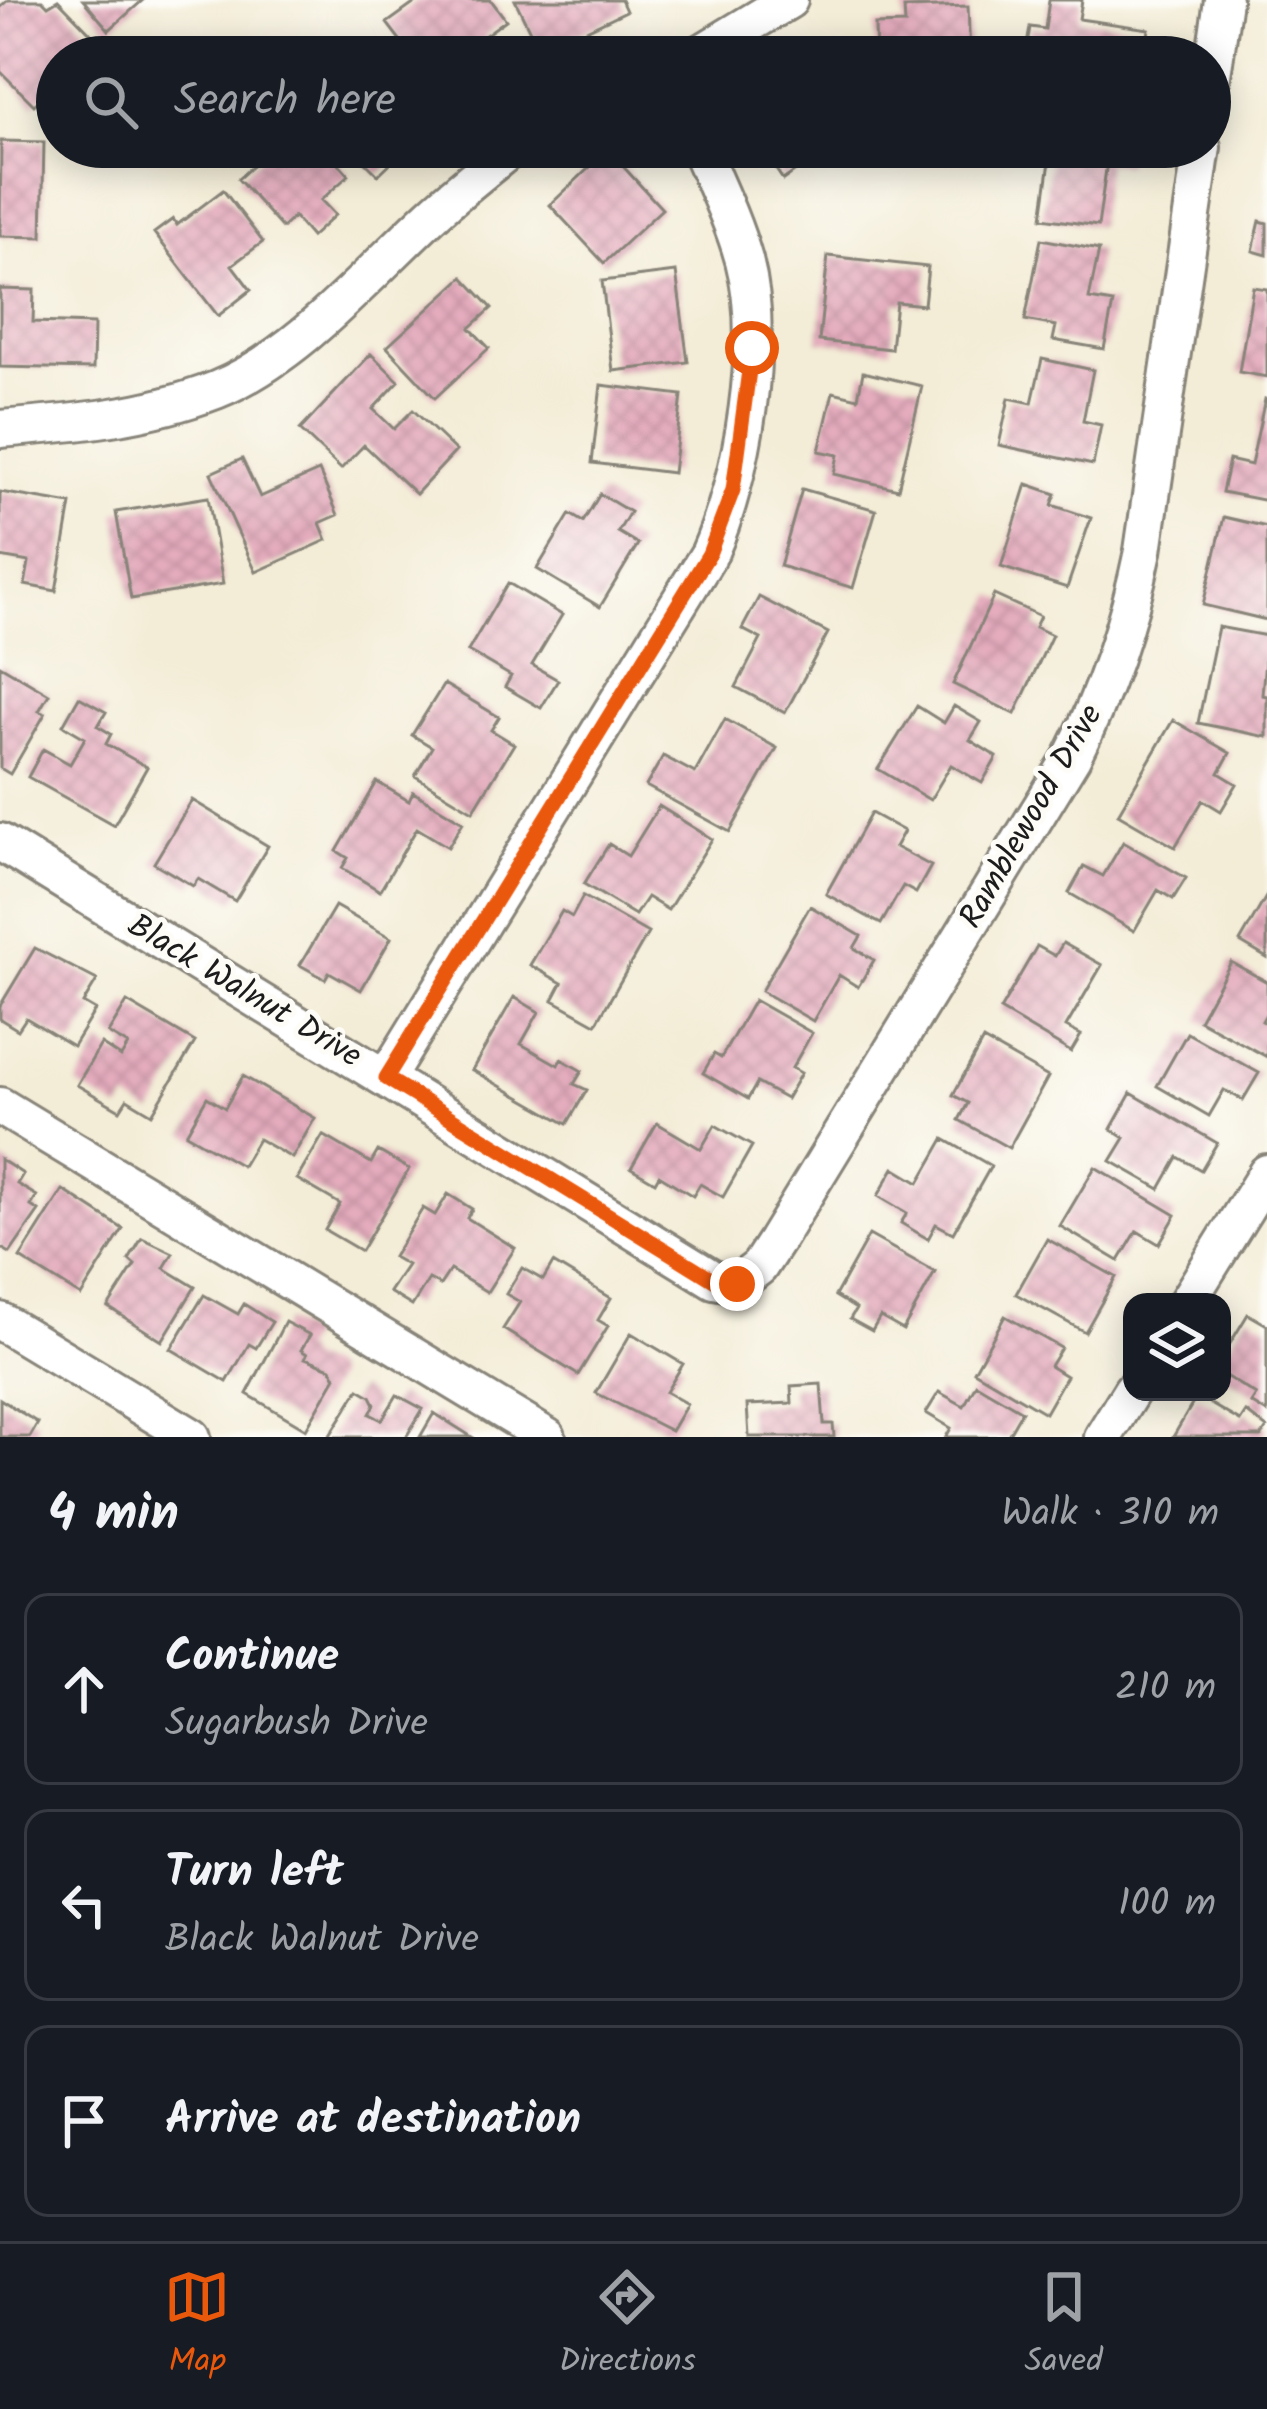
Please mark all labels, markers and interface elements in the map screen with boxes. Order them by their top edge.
search box [36,36,1231,168]
text: Search here [174,66,396,138]
icon: search [78,69,144,135]
route start [725,321,779,375]
street label: Ramblewood Drive [946,695,1118,939]
street label: Black Walnut Drive [116,901,372,1083]
route end [710,1257,764,1311]
map controls [1123,1293,1231,1401]
button: layers [1123,1293,1231,1401]
text: 4 min [48,1475,179,1556]
text: Walk · 310 m [1001,1484,1219,1546]
text: Continue [165,1622,339,1694]
icon: ahead [51,1656,117,1722]
text: 210 m [1115,1658,1216,1720]
text: Sugarbush Drive [165,1694,428,1756]
text: Turn left [165,1838,344,1910]
icon: left [51,1872,117,1938]
text: 100 m [1118,1874,1216,1936]
text: Black Walnut Drive [165,1910,479,1972]
text: Arrive at destination [165,2085,581,2157]
icon: arrive [51,2088,117,2154]
tab: Map [164,2264,230,2389]
tab: Directions [559,2264,696,2389]
tab: Saved [1024,2264,1103,2389]

